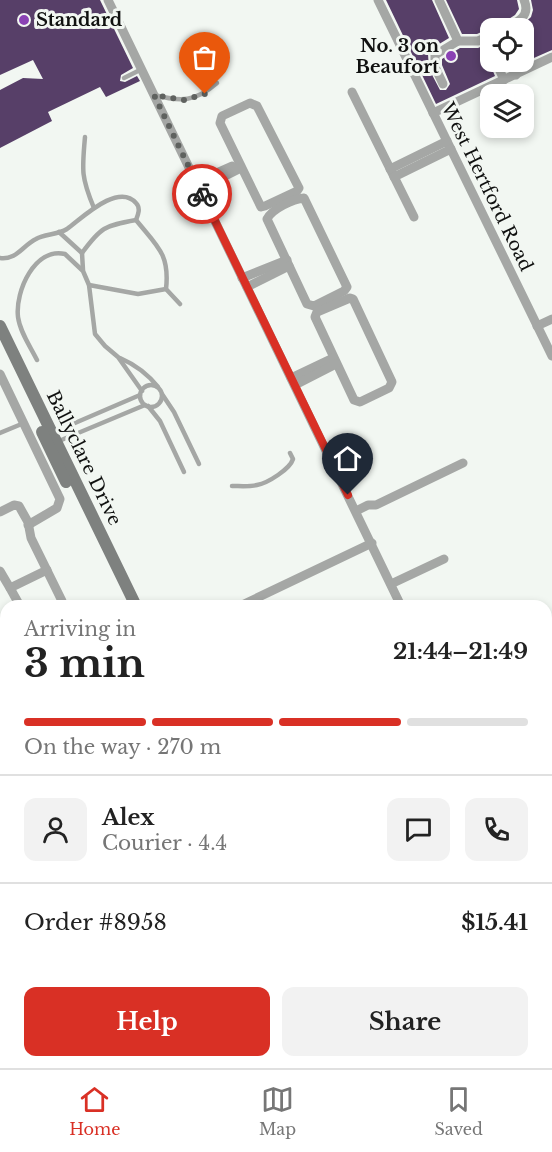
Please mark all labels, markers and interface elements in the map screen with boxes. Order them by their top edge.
place label: Standard [36,9,123,31]
marker: Standard [17,13,31,27]
map controls [480,18,534,138]
button: locate [480,18,534,72]
pin [179,32,230,94]
place label: No. 3 on Beaufort [356,35,439,78]
icon: bag [188,41,221,74]
marker: No. 3 on Beaufort [444,49,458,63]
button: layers [480,84,534,138]
street label: West Hertford Road [436,98,537,275]
courier [172,164,232,224]
icon: bike [186,178,219,211]
street label: Ballyclare Drive [42,387,126,529]
pin [322,433,373,495]
icon: home [331,442,364,475]
text: Arriving in [24,617,136,641]
text: 21:44–21:49 [393,638,528,665]
text: 3 min [24,639,145,688]
text: On the way · 270 m [24,735,221,759]
button: person [24,798,87,861]
button: chat [387,798,450,861]
button: phone [465,798,528,861]
text: Alex [102,804,155,831]
text: Courier · 4.4 [102,831,227,855]
text: Order #8958 [24,909,167,936]
text: $15.41 [461,909,528,936]
button: Help [24,987,270,1056]
button: Share [282,987,528,1056]
tab: Home [69,1083,120,1139]
tab: Map [259,1083,296,1139]
tab: Saved [435,1083,483,1139]

